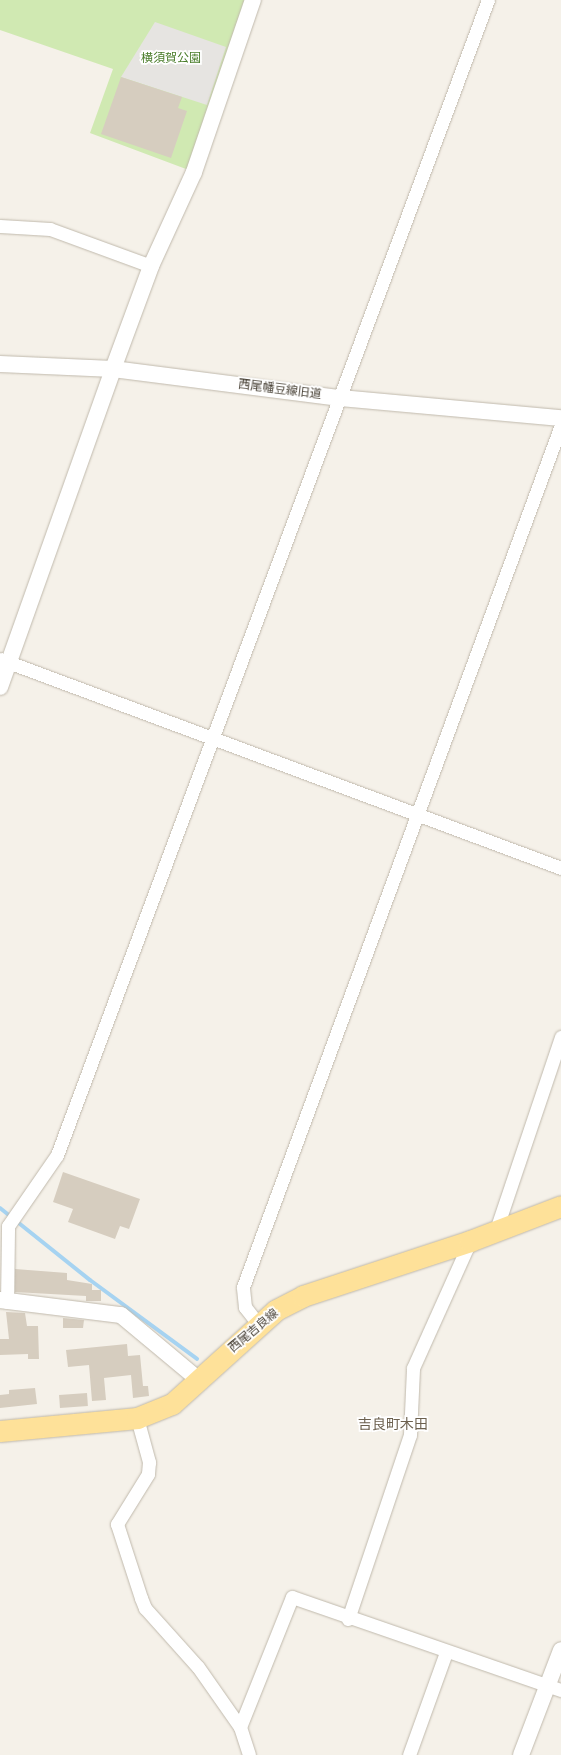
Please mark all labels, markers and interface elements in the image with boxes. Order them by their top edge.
park label: 横須賀公園 [141,52,201,66]
street label: 西尾幡豆線旧道 [237,378,323,402]
street label: 西尾吉良線 [226,1306,282,1356]
district label: 吉良町木田 [358,1417,428,1433]

